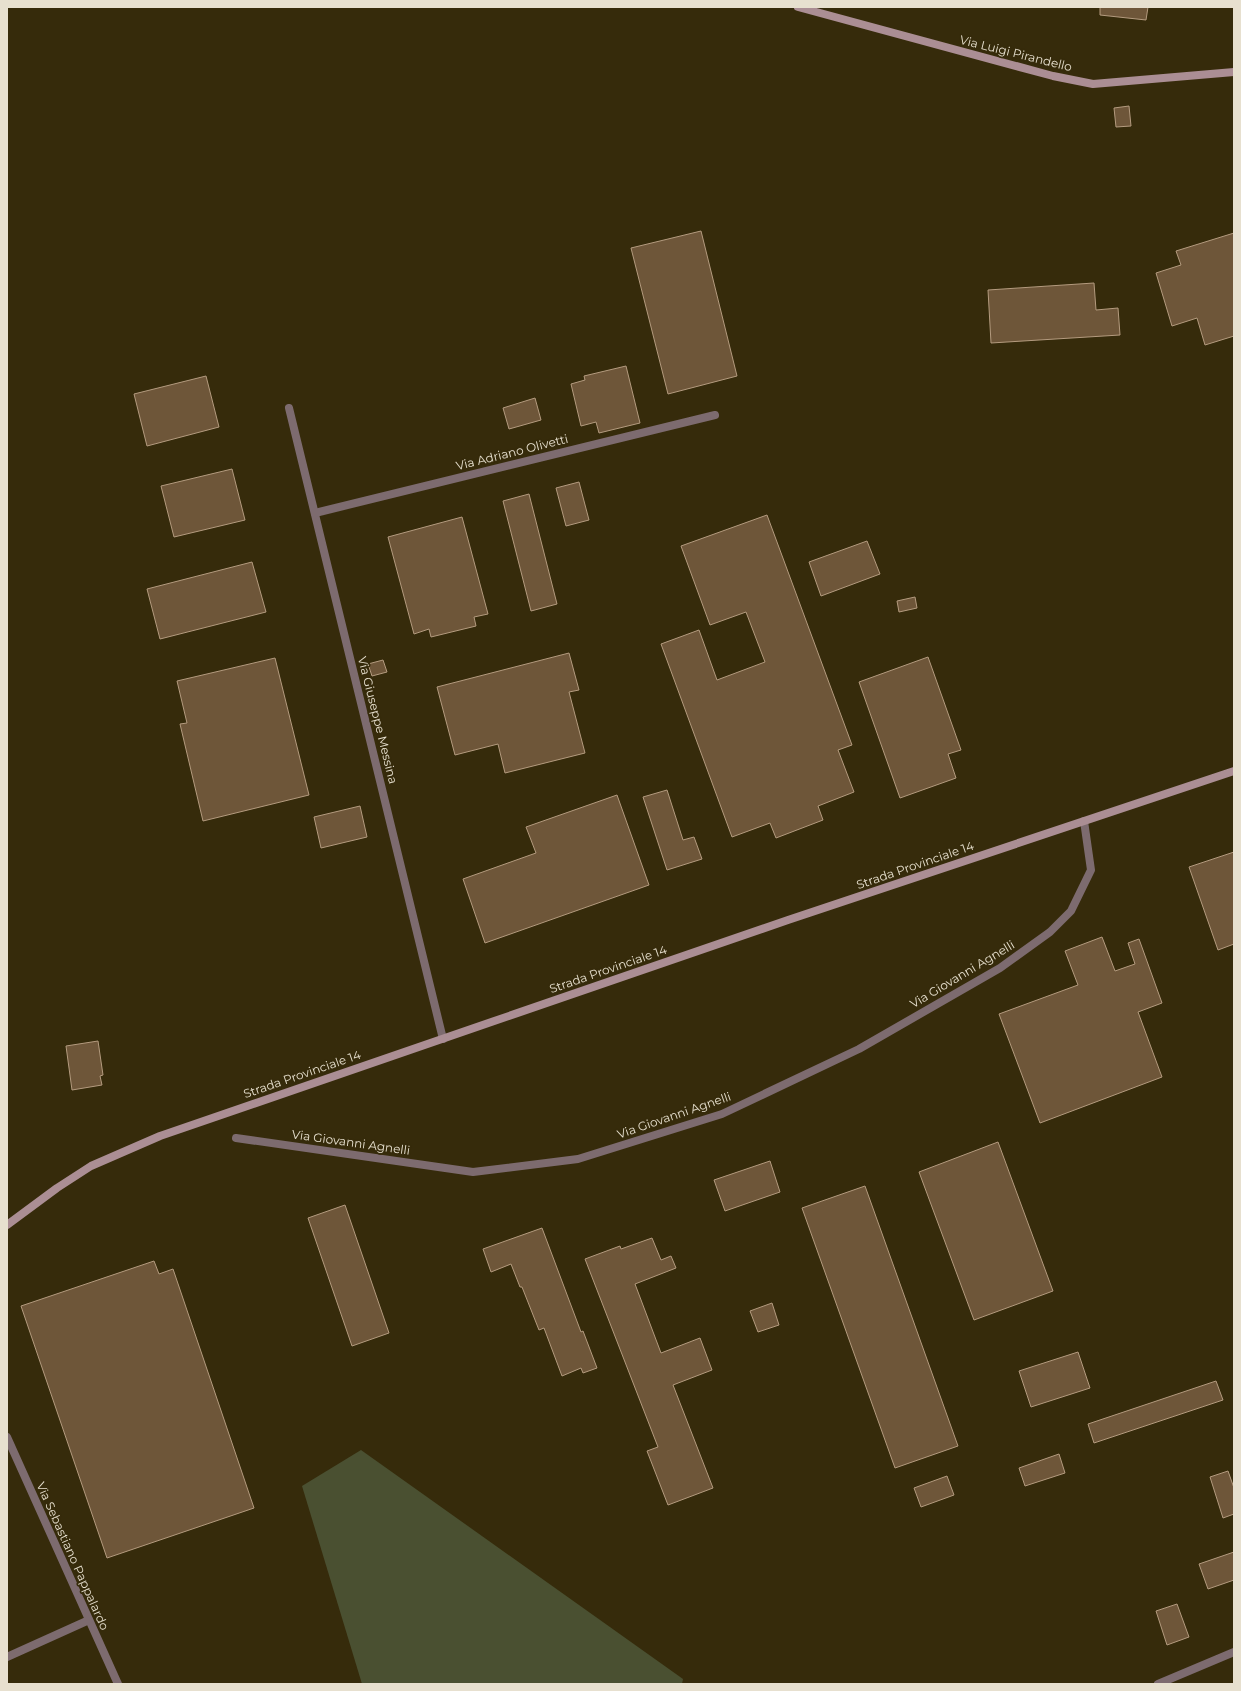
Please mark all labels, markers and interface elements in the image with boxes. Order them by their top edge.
street label: Via Luigi Pirandello [958,32,1074,74]
street label: Via Adriano Olivetti [454,431,570,473]
street label: Via Giuseppe Messina [355,655,401,785]
street label: Strada Provinciale 14 [854,838,976,892]
street label: Via Giovanni Agnelli [907,937,1017,1011]
street label: Strada Provinciale 14 [547,942,669,996]
street label: Strada Provinciale 14 [241,1047,363,1101]
street label: Via Giovanni Agnelli [615,1088,733,1142]
street label: Via Giovanni Agnelli [291,1126,411,1158]
street label: Via Sebastiano Pappalardo [33,1480,113,1632]

